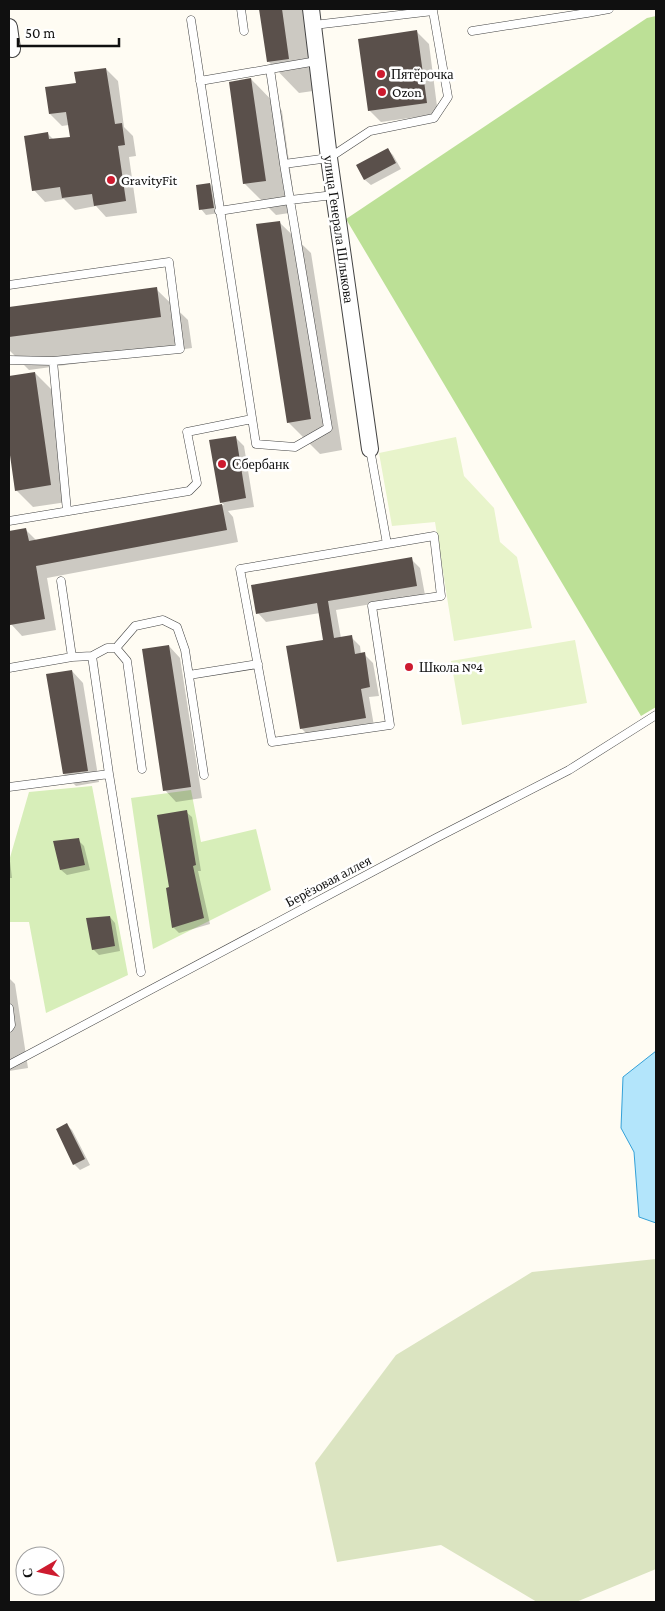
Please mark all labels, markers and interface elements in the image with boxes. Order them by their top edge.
scale bar [18,15,119,47]
text: 50 m [25,25,55,41]
place label: Пятёрочка [391,66,454,82]
marker: Пятёрочка [375,68,387,80]
place label: Ozon [392,84,422,100]
marker: Ozon [376,86,388,98]
street label: улица Генерала Шлыкова [321,154,357,305]
place label: GravityFit [121,172,178,188]
marker: GravityFit [105,174,117,186]
place label: Сбербанк [232,456,289,472]
marker: Сбербанк [216,458,228,470]
place label: Школа №4 [419,659,483,675]
marker: Школа №4 [403,661,415,673]
street label: Берёзовая аллея [282,851,374,910]
north arrow [15,1546,65,1596]
text: С [18,1567,36,1579]

